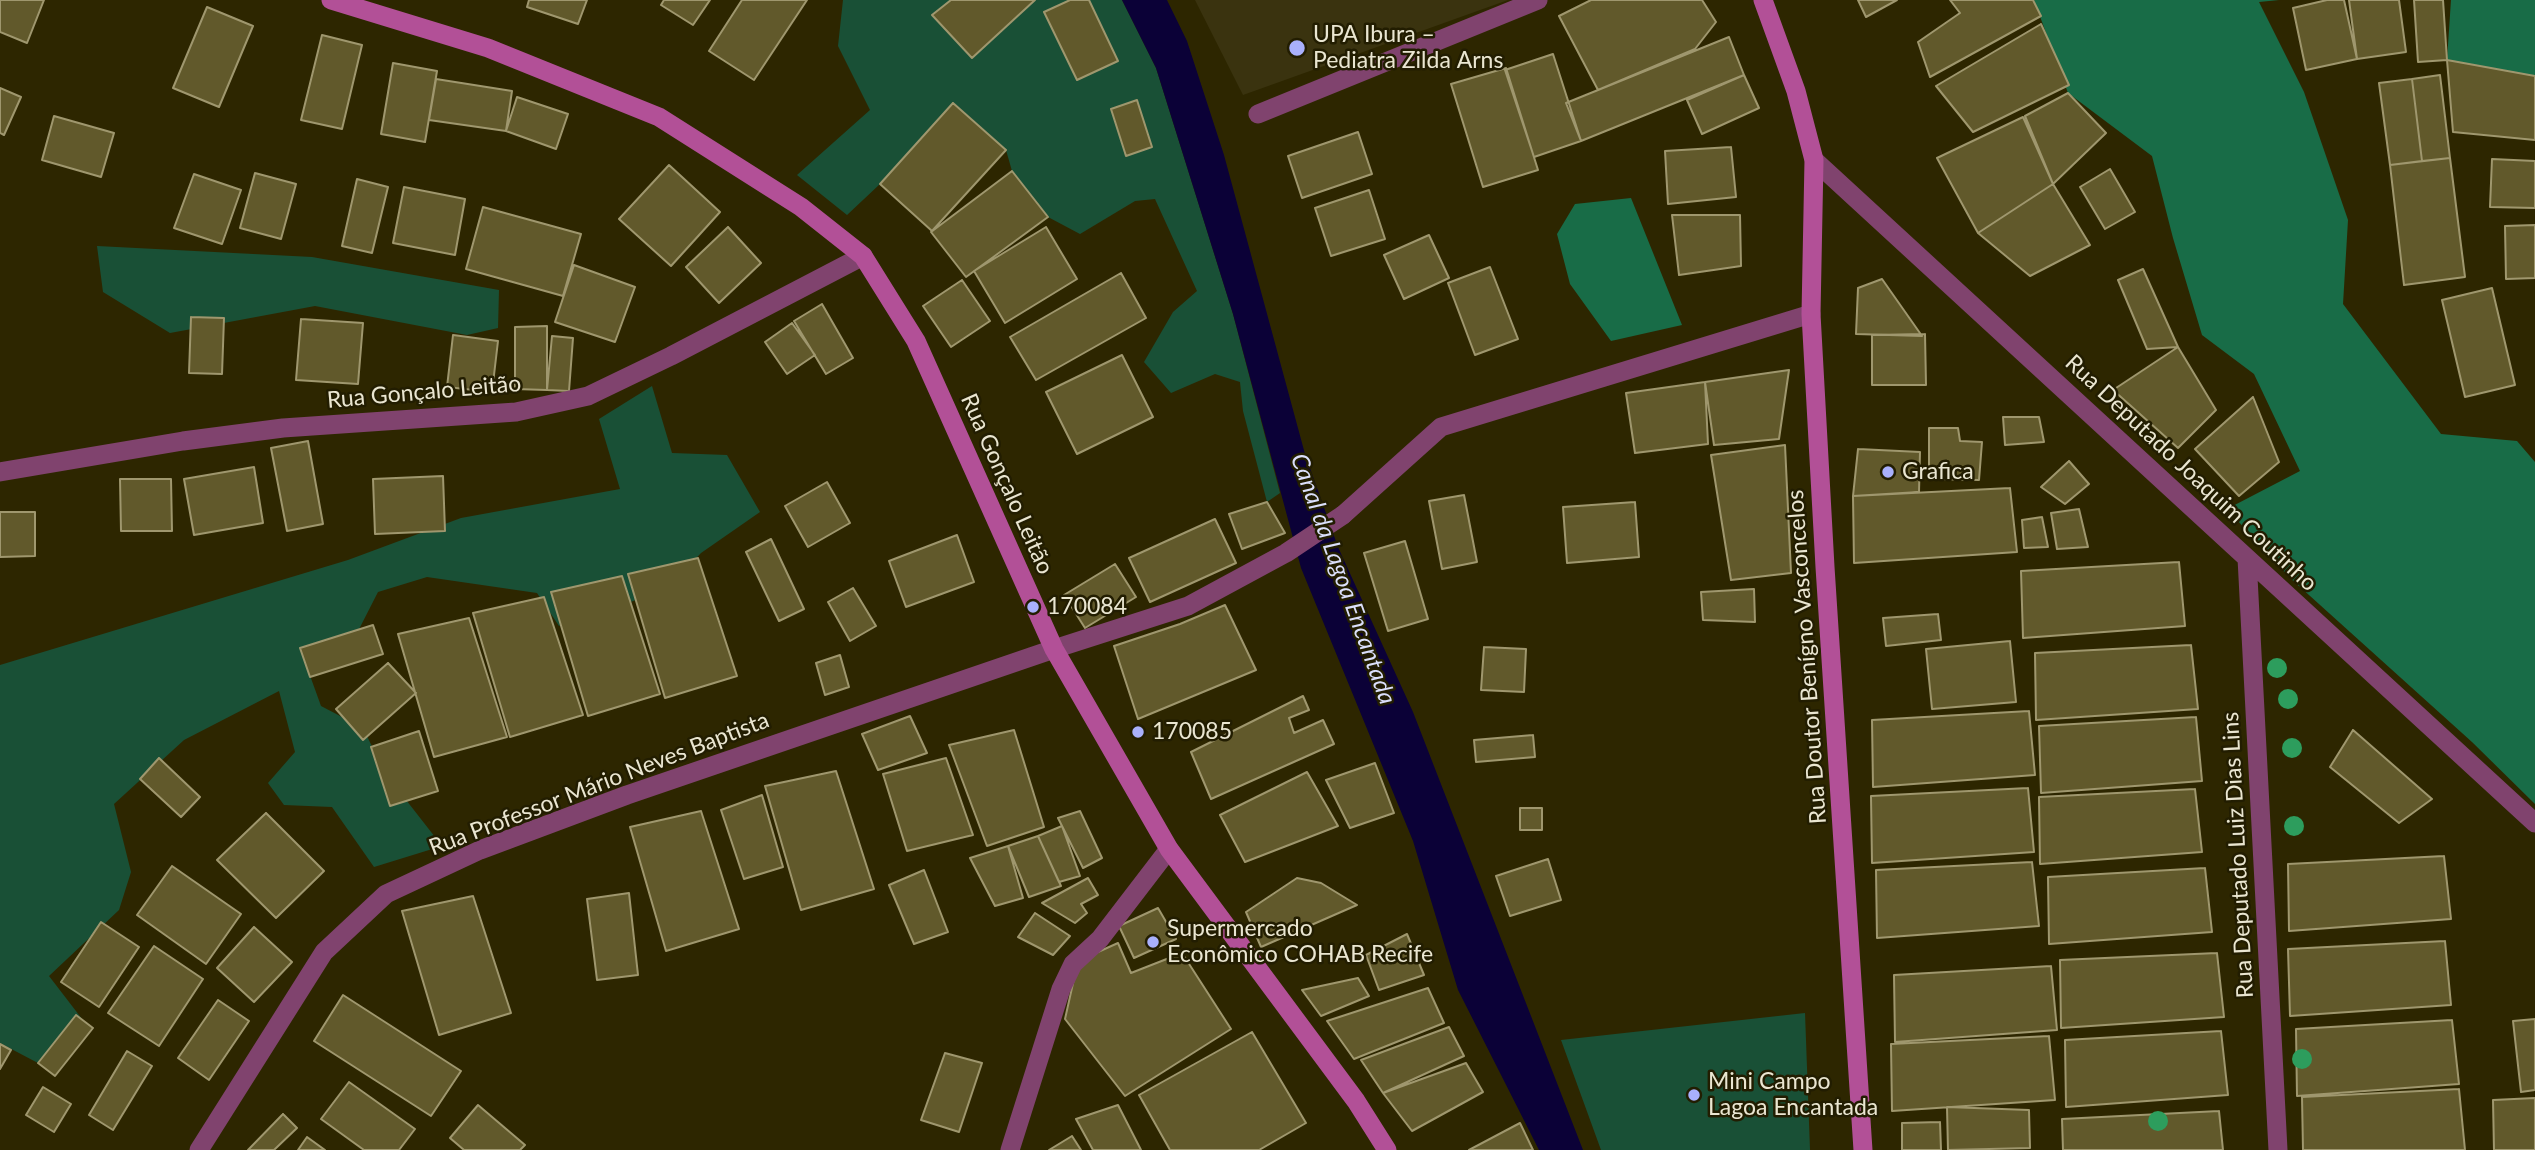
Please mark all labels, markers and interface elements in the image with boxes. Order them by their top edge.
place label: UPA Ibura – Pediatra Zilda Arns [1313,21,1503,75]
marker: UPA Ibura – Pediatra Zilda Arns [1287,38,1307,58]
street label: Rua Deputado Joaquim Coutinho [2059,349,2323,597]
street label: Rua Gonçalo Leitão [326,370,522,414]
street label: Rua Gonçalo Leitão [955,389,1059,579]
water label: Canal da Lagoa Encantada [1284,450,1402,708]
place label: Grafica [1902,458,1974,486]
marker: Grafica [1880,464,1896,480]
street label: Rua Doutor Benígno Vasconcelos [1782,489,1832,825]
place label: 170084 [1047,593,1127,621]
marker: 170084 [1025,599,1041,615]
street label: Rua Professor Mário Neves Baptista [425,706,773,862]
street label: Rua Deputado Luiz Dias Lins [2217,711,2259,999]
place label: 170085 [1152,718,1232,746]
marker: 170085 [1130,724,1146,740]
place label: Supermercado Econômico COHAB Recife [1167,915,1433,969]
marker: Supermercado Econômico COHAB Recife [1145,934,1161,950]
place label: Mini Campo Lagoa Encantada [1708,1068,1878,1122]
marker: Mini Campo Lagoa Encantada [1686,1087,1702,1103]

